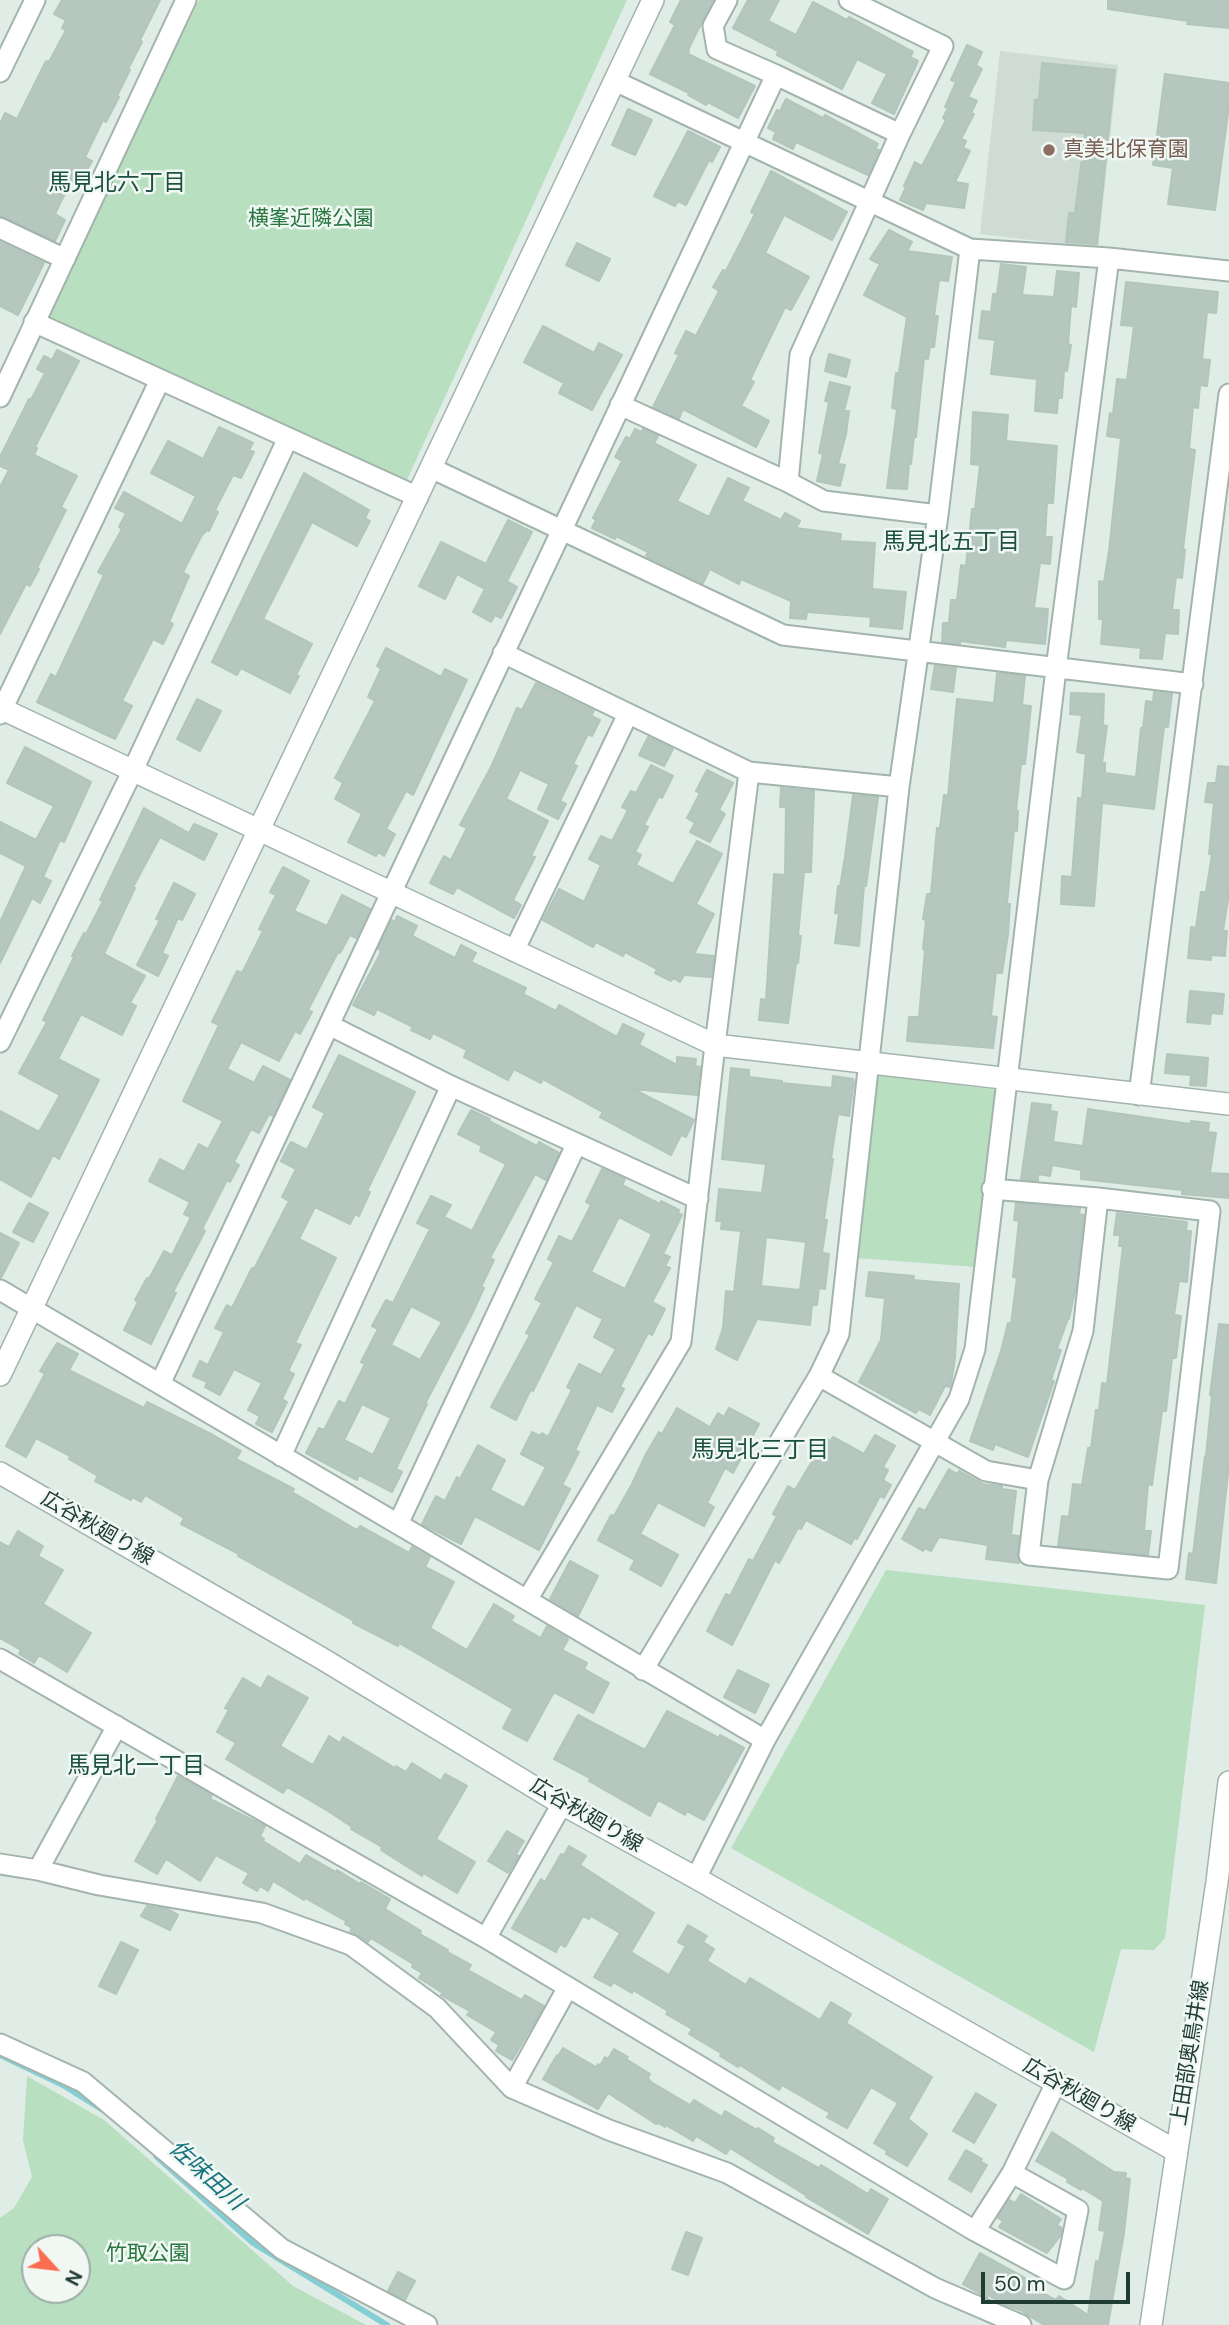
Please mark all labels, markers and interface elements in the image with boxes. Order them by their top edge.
place label: 真美北保育園 [1063,137,1189,163]
marker: 真美北保育園 [1041,142,1057,158]
district label: 馬見北六丁目 [48,170,186,198]
park label: 横峯近隣公園 [248,206,374,232]
district label: 馬見北五丁目 [882,529,1020,557]
district label: 馬見北三丁目 [691,1437,829,1465]
street label: 広谷秋廻り線 [36,1487,158,1571]
district label: 馬見北一丁目 [67,1753,205,1781]
street label: 広谷秋廻り線 [525,1774,647,1858]
street label: 上田部奥鳥井線 [1167,1978,1215,2128]
street label: 広谷秋廻り線 [1018,2054,1140,2138]
water label: 佐味田川 [163,2135,249,2217]
north arrow [21,2234,91,2304]
park label: 竹取公園 [106,2241,190,2267]
scale bar [984,2258,1133,2302]
text: N [59,2266,88,2290]
text: 50 m [994,2270,1045,2298]

